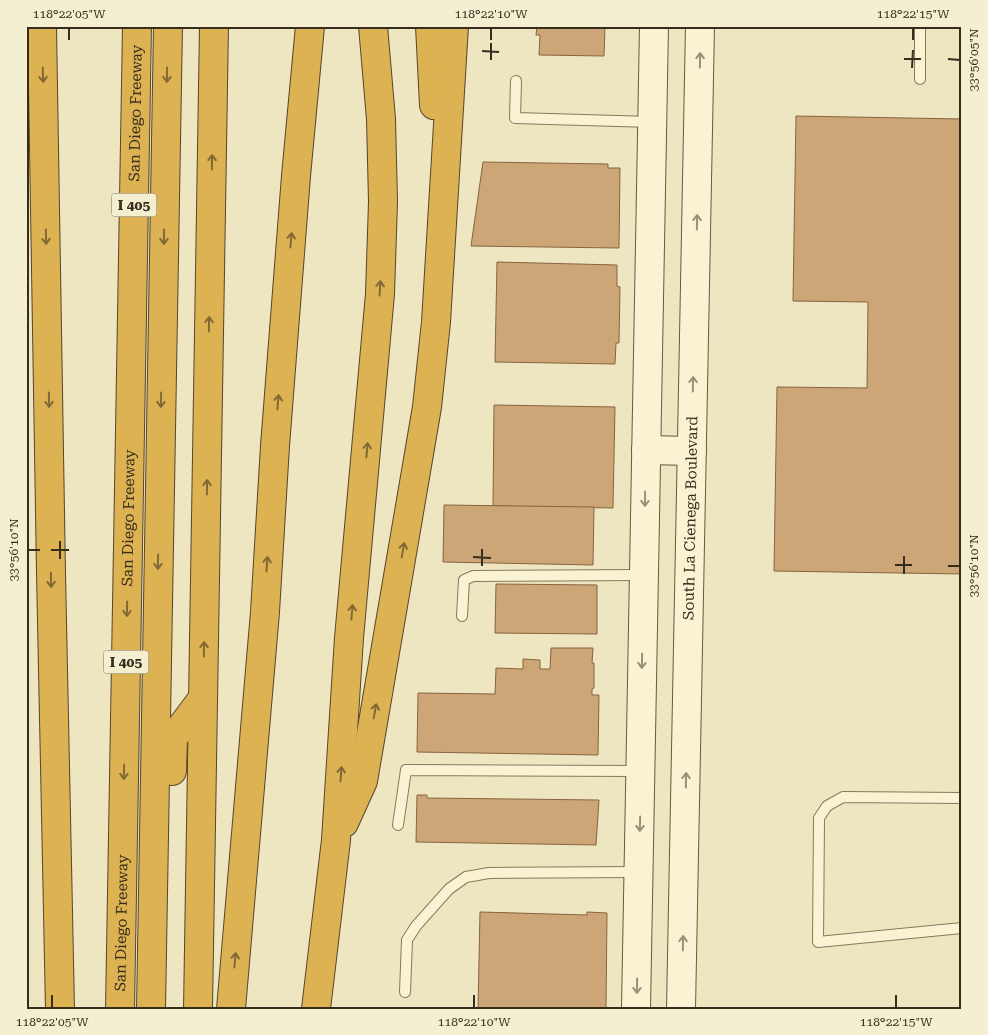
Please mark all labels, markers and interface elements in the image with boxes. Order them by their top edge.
text: 118°22'05"W [33,7,106,21]
text: 118°22'10"W [455,7,528,21]
text: 118°22'15"W [877,7,950,21]
text: 33°56'05"N [967,28,981,92]
street label: San Diego Freeway [125,44,146,182]
one-way arrow [695,52,705,68]
one-way arrow [162,66,172,83]
one-way arrow [39,67,48,83]
one-way arrow [207,154,217,170]
road number: I 405 [112,194,156,216]
one-way arrow [692,214,701,230]
one-way arrow [42,229,51,245]
one-way arrow [159,229,169,245]
one-way arrow [286,232,296,248]
one-way arrow [375,281,385,297]
one-way arrow [204,317,214,333]
one-way arrow [689,377,698,393]
one-way arrow [44,392,53,408]
one-way arrow [156,392,166,408]
one-way arrow [274,394,283,410]
street label: South La Cienega Boulevard [680,415,701,620]
one-way arrow [362,443,372,459]
street label: San Diego Freeway [118,449,139,587]
one-way arrow [202,479,211,495]
one-way arrow [640,490,650,506]
text: 33°56'10"N [7,518,21,582]
text: 33°56'10"N [967,534,981,598]
one-way arrow [398,543,408,559]
one-way arrow [153,554,163,570]
one-way arrow [263,556,272,572]
one-way arrow [46,572,56,588]
one-way arrow [122,600,132,617]
one-way arrow [347,604,357,620]
one-way arrow [199,642,209,658]
road number: I 405 [104,650,148,674]
one-way arrow [638,653,647,669]
one-way arrow [370,703,380,719]
one-way arrow [119,763,129,779]
one-way arrow [336,766,345,782]
one-way arrow [681,772,691,788]
one-way arrow [635,815,644,831]
street label: San Diego Freeway [111,854,132,992]
one-way arrow [678,935,687,951]
one-way arrow [231,952,240,968]
one-way arrow [632,978,642,994]
text: 118°22'05"W [16,1015,89,1029]
text: 118°22'10"W [438,1015,511,1029]
text: 118°22'15"W [860,1015,933,1029]

